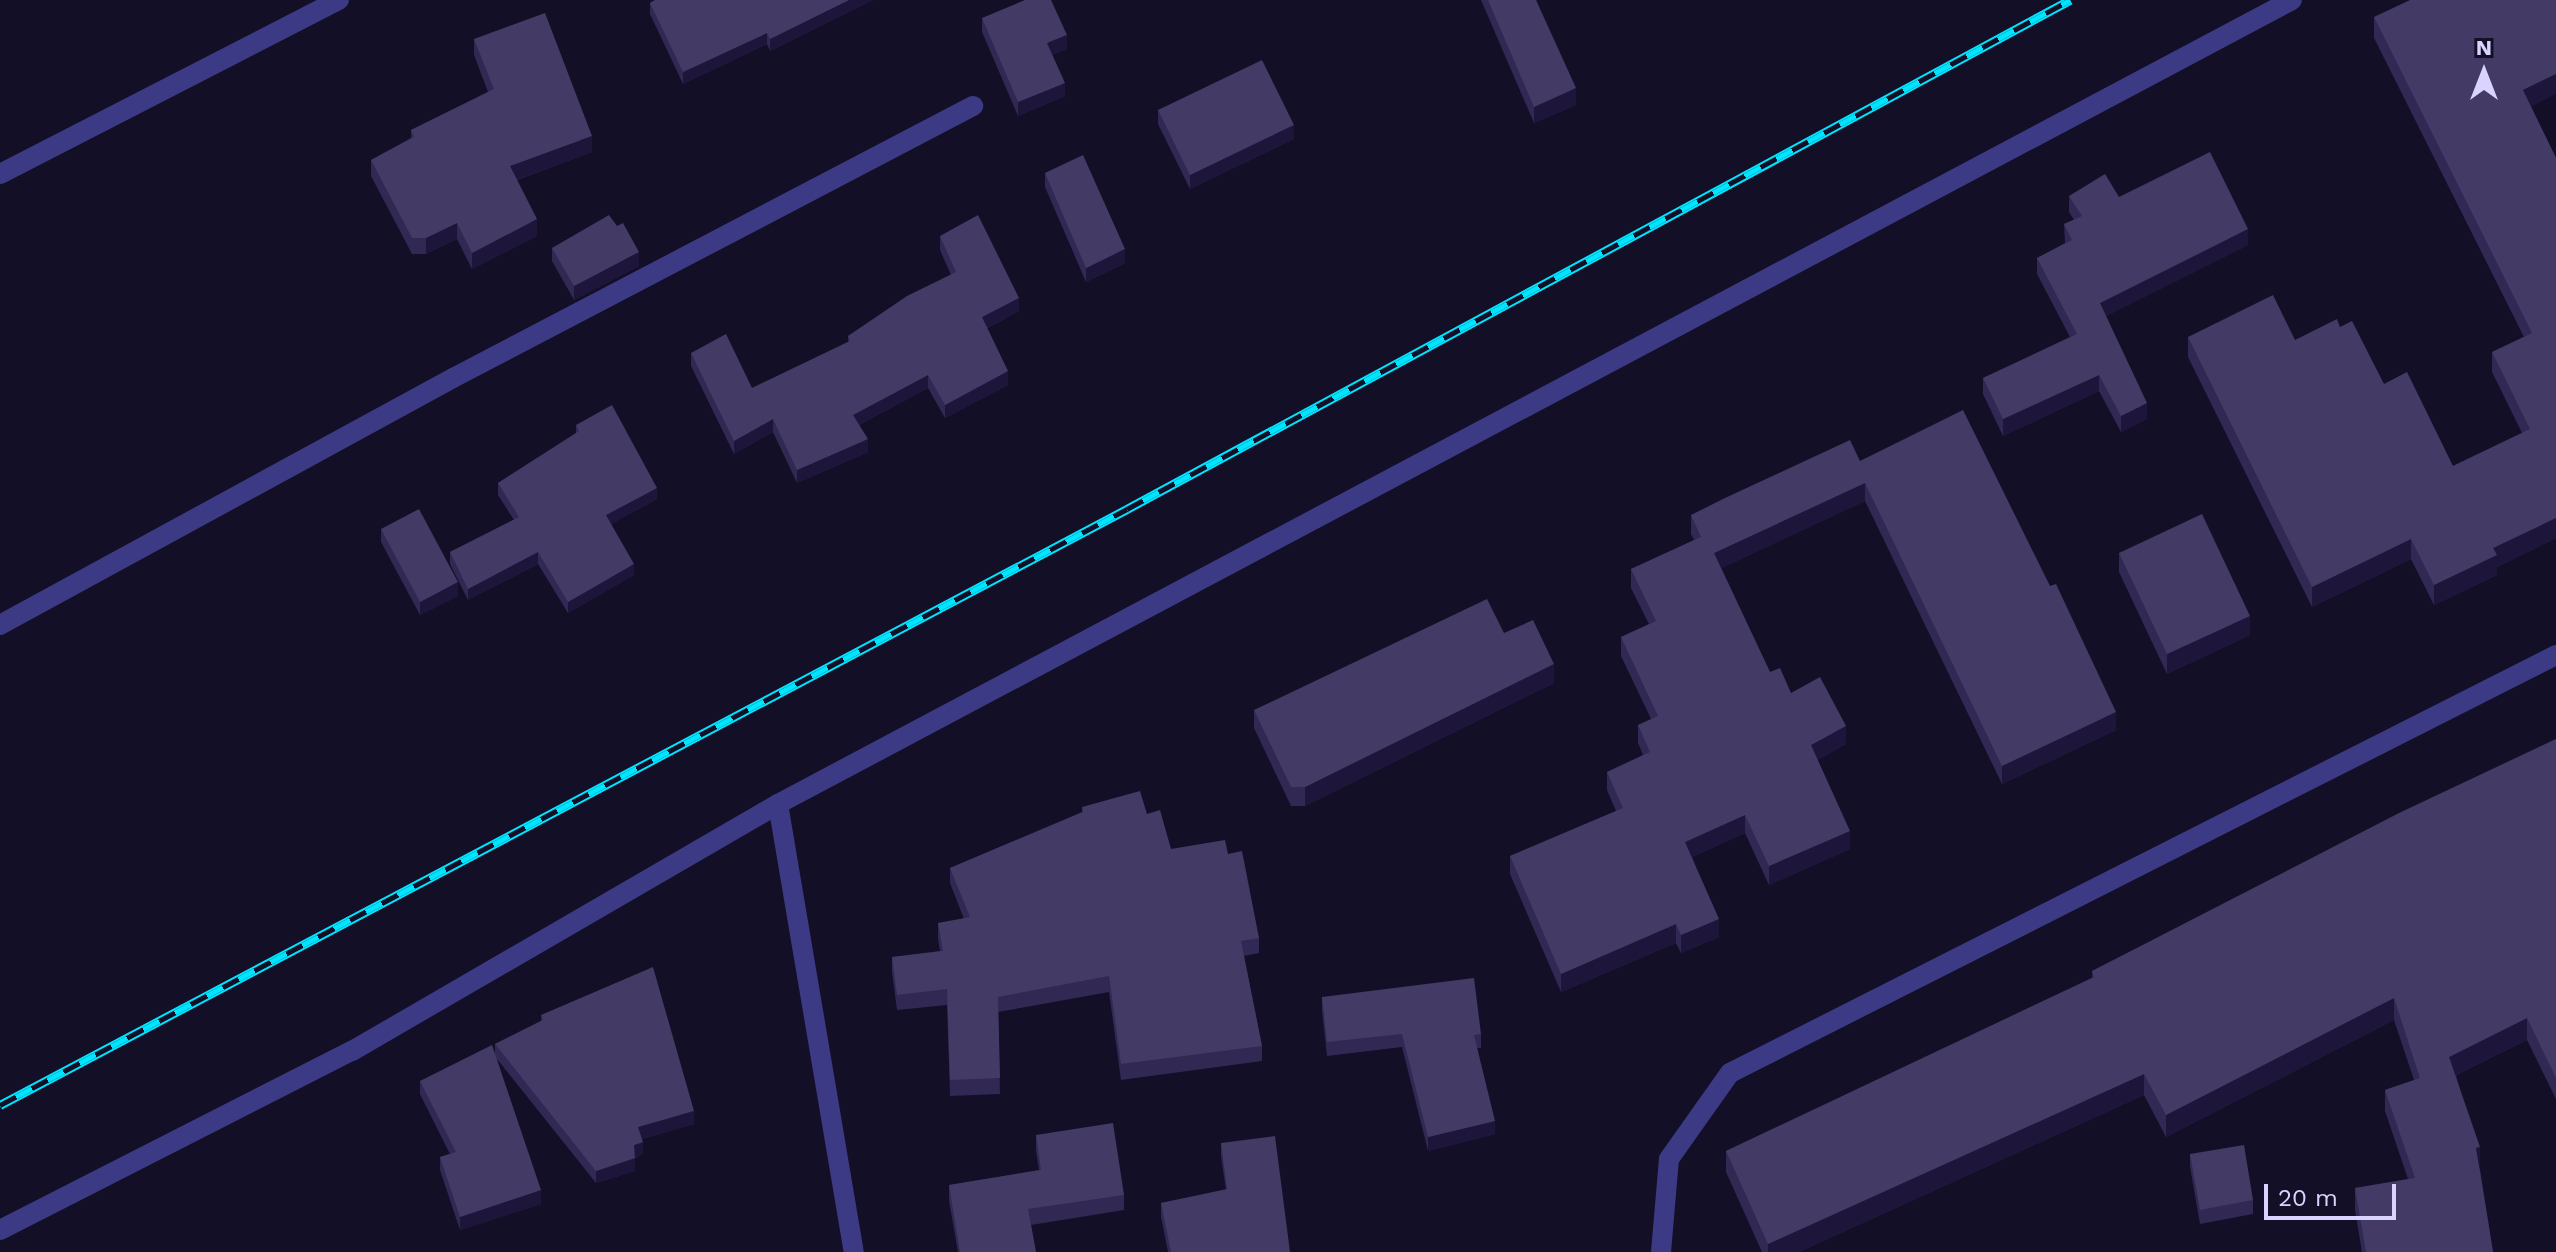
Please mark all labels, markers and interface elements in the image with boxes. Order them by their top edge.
north arrow [2444,32,2524,112]
text: N [2476,35,2492,60]
scale bar [2268,1168,2400,1218]
text: 20 m [2278,1184,2338,1212]

